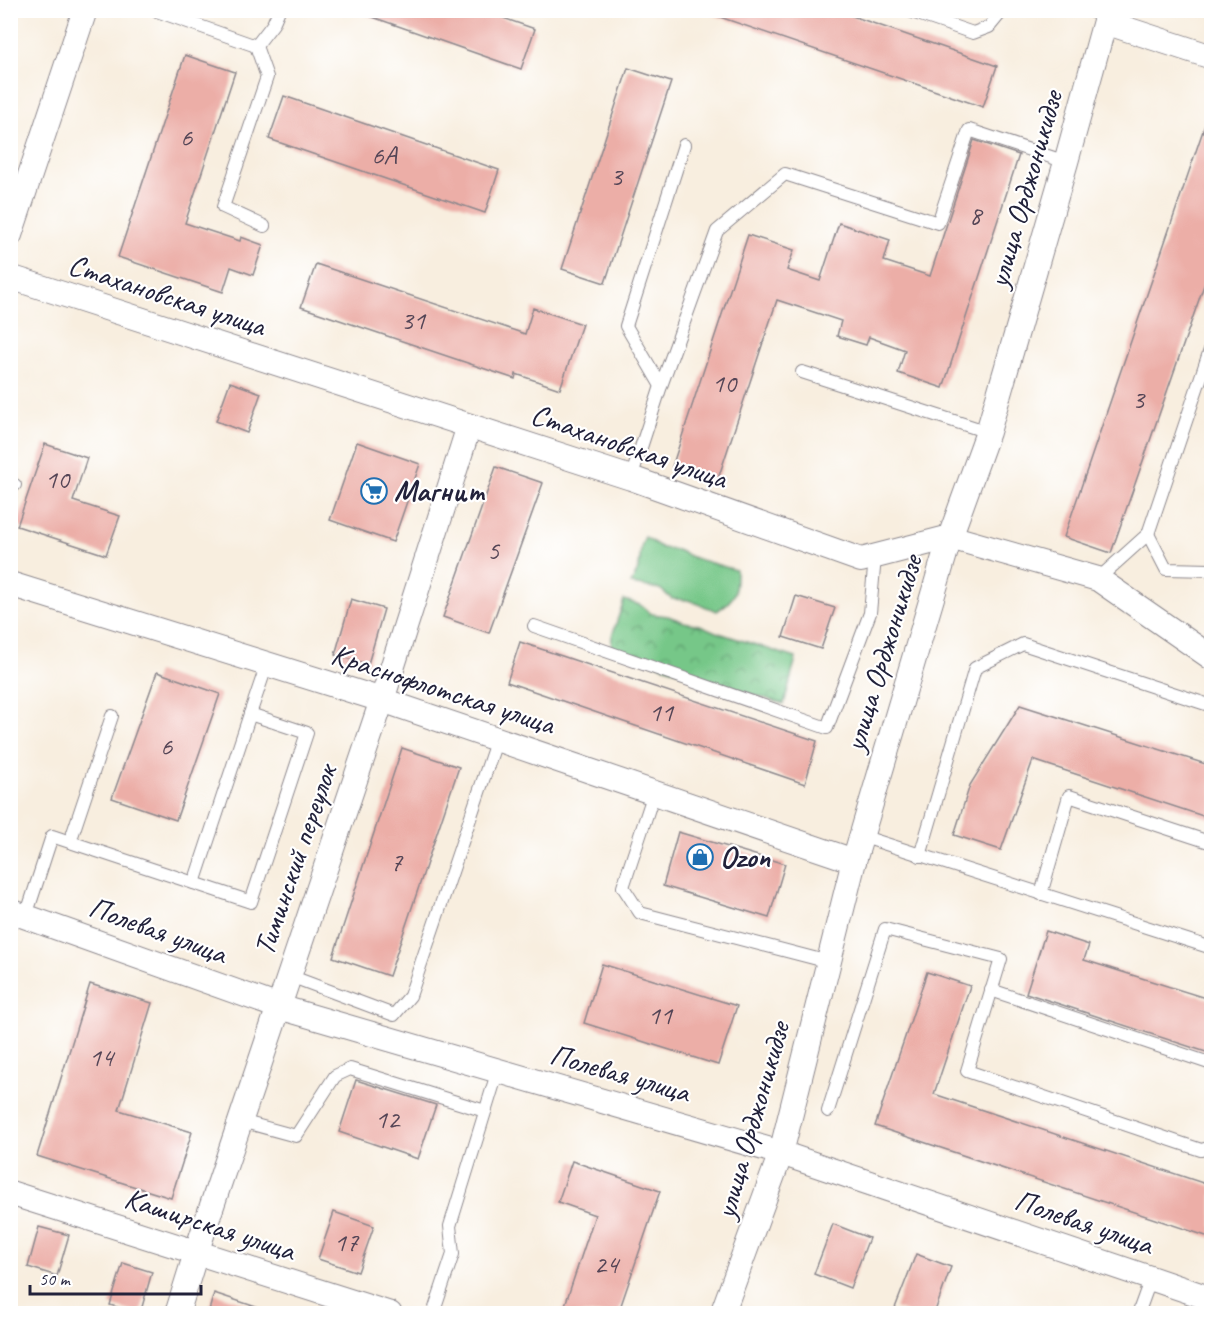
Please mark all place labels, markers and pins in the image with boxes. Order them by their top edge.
place label: Магнит [394,472,485,510]
supermarket icon: Магнит [359,476,389,506]
place label: Ozon [720,838,771,876]
shop icon: Ozon [685,842,715,872]

